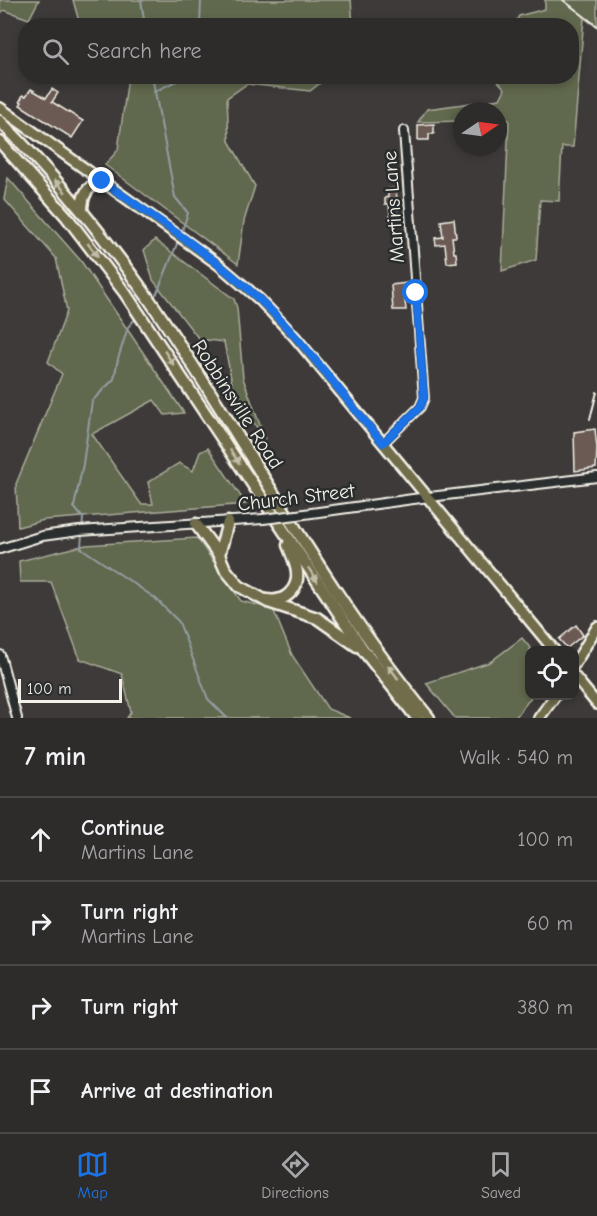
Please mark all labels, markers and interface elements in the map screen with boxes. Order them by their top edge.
search box [18,18,579,84]
icon: search [39,35,72,68]
text: Search here [87,38,202,64]
north arrow [453,102,507,156]
street label: Martins Lane [378,150,409,264]
route end [88,167,114,193]
one-way arrow [54,179,67,194]
one-way arrow [87,242,100,258]
route start [402,279,428,305]
street label: Robbinsville Road [187,335,288,473]
one-way arrow [164,350,175,366]
one-way arrow [229,449,240,465]
street label: Church Street [236,479,357,516]
one-way arrow [307,567,318,583]
map controls [525,646,579,700]
button: locate [525,646,579,700]
one-way arrow [387,665,399,681]
scale bar [18,676,122,704]
text: 100 m [27,680,71,698]
text: 7 min [24,742,86,772]
text: Walk · 540 m [460,746,573,769]
text: Continue [81,815,164,841]
icon: ahead [24,823,57,856]
text: 100 m [518,828,573,851]
text: Martins Lane [81,841,193,864]
text: Turn right [81,899,178,925]
icon: right [24,907,57,940]
text: 60 m [527,912,573,935]
text: Martins Lane [81,925,193,948]
icon: right [24,991,57,1024]
text: Turn right [81,994,178,1020]
text: 380 m [517,996,573,1019]
icon: arrive [24,1075,57,1108]
text: Arrive at destination [81,1078,273,1104]
tab: Map [76,1148,109,1202]
tab: Directions [261,1148,329,1202]
tab: Saved [481,1148,521,1202]

